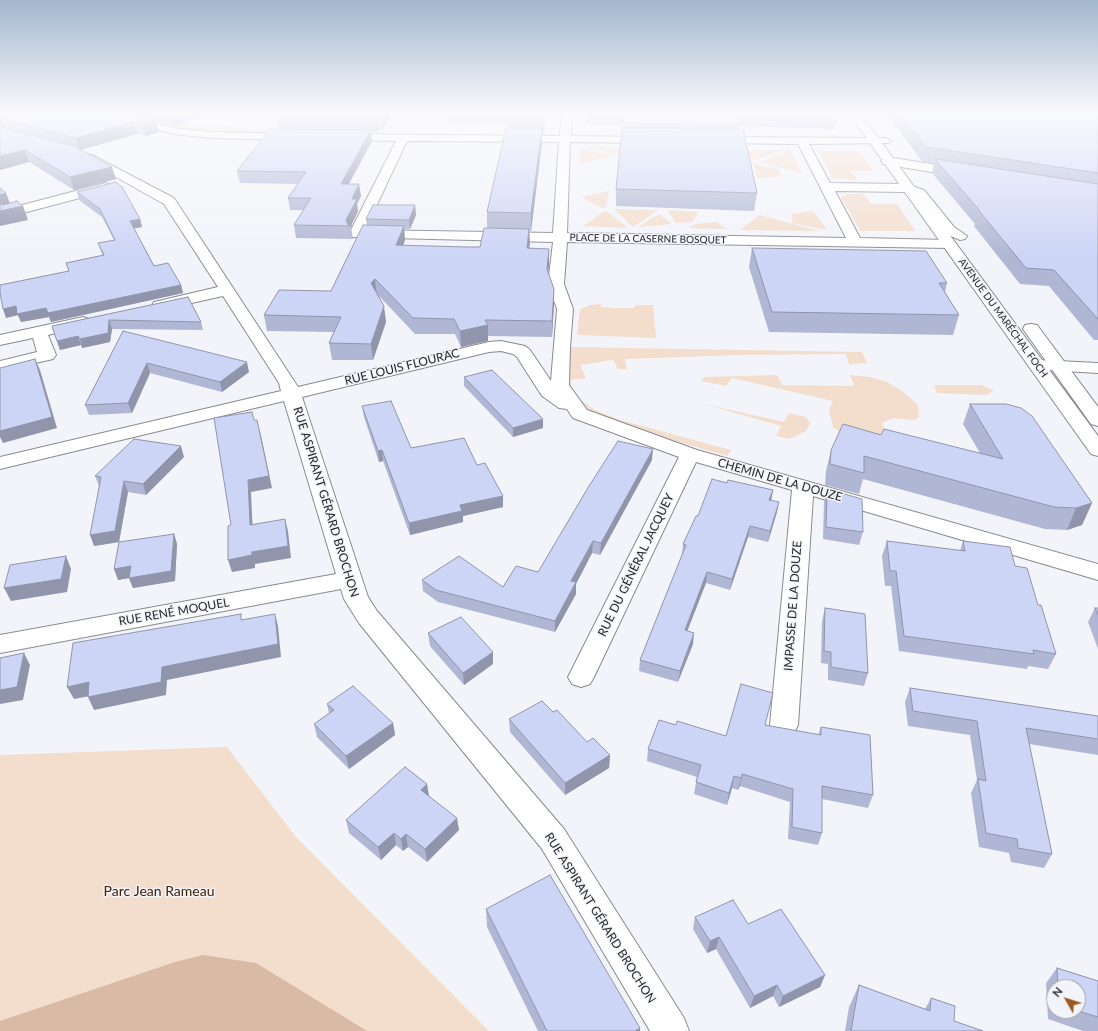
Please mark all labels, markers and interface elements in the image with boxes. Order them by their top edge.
street label: PLACE DE LA CASERNE BOSQUET [569,232,727,246]
street label: AVENUE DU MARÉCHAL FOCH [956,256,1050,380]
street label: RUE LOUIS FLOURAC [343,346,461,388]
street label: RUE ASPIRANT GÉRARD BROCHON [290,405,362,599]
street label: CHEMIN DE LA DOUZE [716,455,844,505]
street label: RUE DU GÉNÉRAL JACQUEY [595,491,677,639]
street label: IMPASSE DE LA DOUZE [781,540,805,672]
street label: RUE RENÉ MOQUEL [118,595,230,629]
street label: RUE ASPIRANT GÉRARD BROCHON [541,830,659,1006]
park label: Parc Jean Rameau [104,883,214,899]
north arrow [1046,979,1086,1019]
text: N [1049,984,1065,999]

